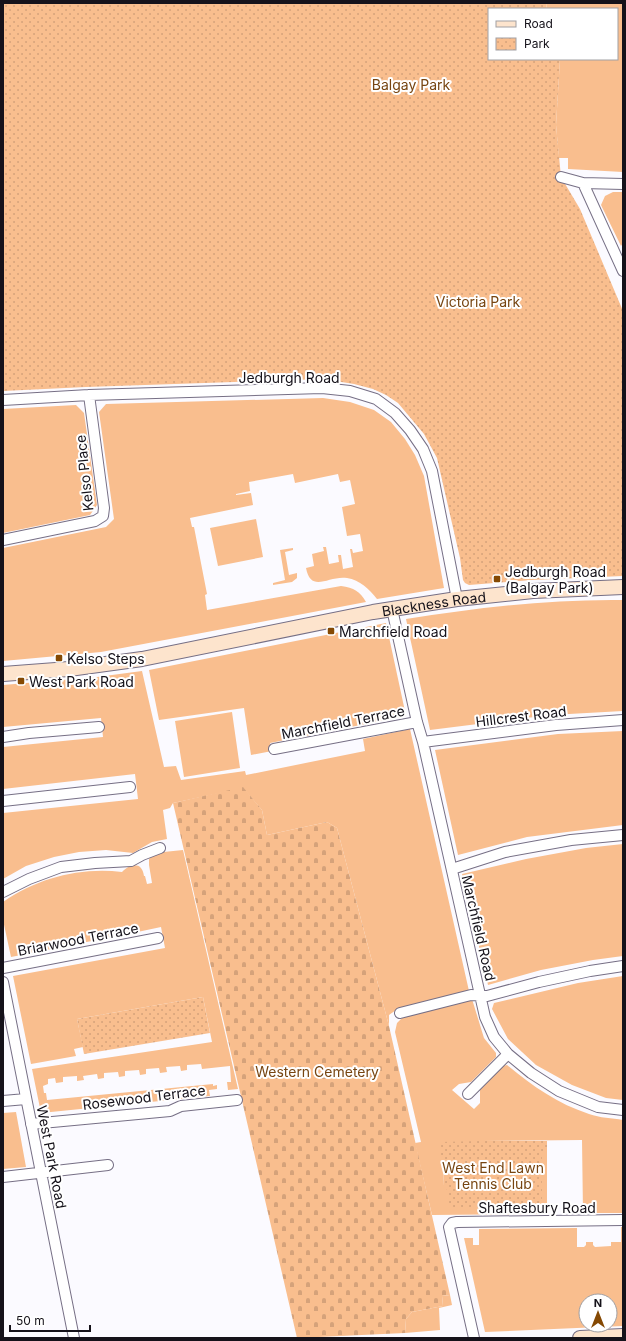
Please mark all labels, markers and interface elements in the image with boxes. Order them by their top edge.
legend [488,8,618,60]
text: Road [524,16,553,31]
text: Park [524,36,550,51]
park label: Balgay Park [372,76,451,93]
park label: Victoria Park [436,293,521,310]
street label: Jedburgh Road [238,369,340,386]
street label: Kelso Place [72,434,96,512]
place label: Jedburgh Road (Balgay Park) [505,563,606,596]
marker: Jedburgh Road (Balgay Park) [492,574,502,584]
street label: Blackness Road [380,588,487,619]
place label: Marchfield Road [339,623,447,640]
marker: Marchfield Road [326,626,336,636]
place label: Kelso Steps [67,650,145,667]
marker: Kelso Steps [54,653,64,663]
place label: West Park Road [29,673,134,690]
marker: West Park Road [16,676,26,686]
street label: Marchfield Terrace [280,702,406,742]
street label: Hillcrest Road [475,702,567,730]
street label: Marchfield Road [459,873,499,983]
street label: Briarwood Terrace [16,919,140,959]
park label: Western Cemetery [255,1063,379,1080]
street label: Rosewood Terrace [81,1081,207,1113]
street label: West Park Road [34,1104,70,1210]
park label: West End Lawn Tennis Club [442,1159,544,1192]
street label: Shaftesbury Road [478,1199,596,1216]
north arrow [578,1293,618,1333]
text: N [594,1296,602,1310]
scale bar [10,1307,90,1333]
text: 50 m [16,1313,45,1328]

